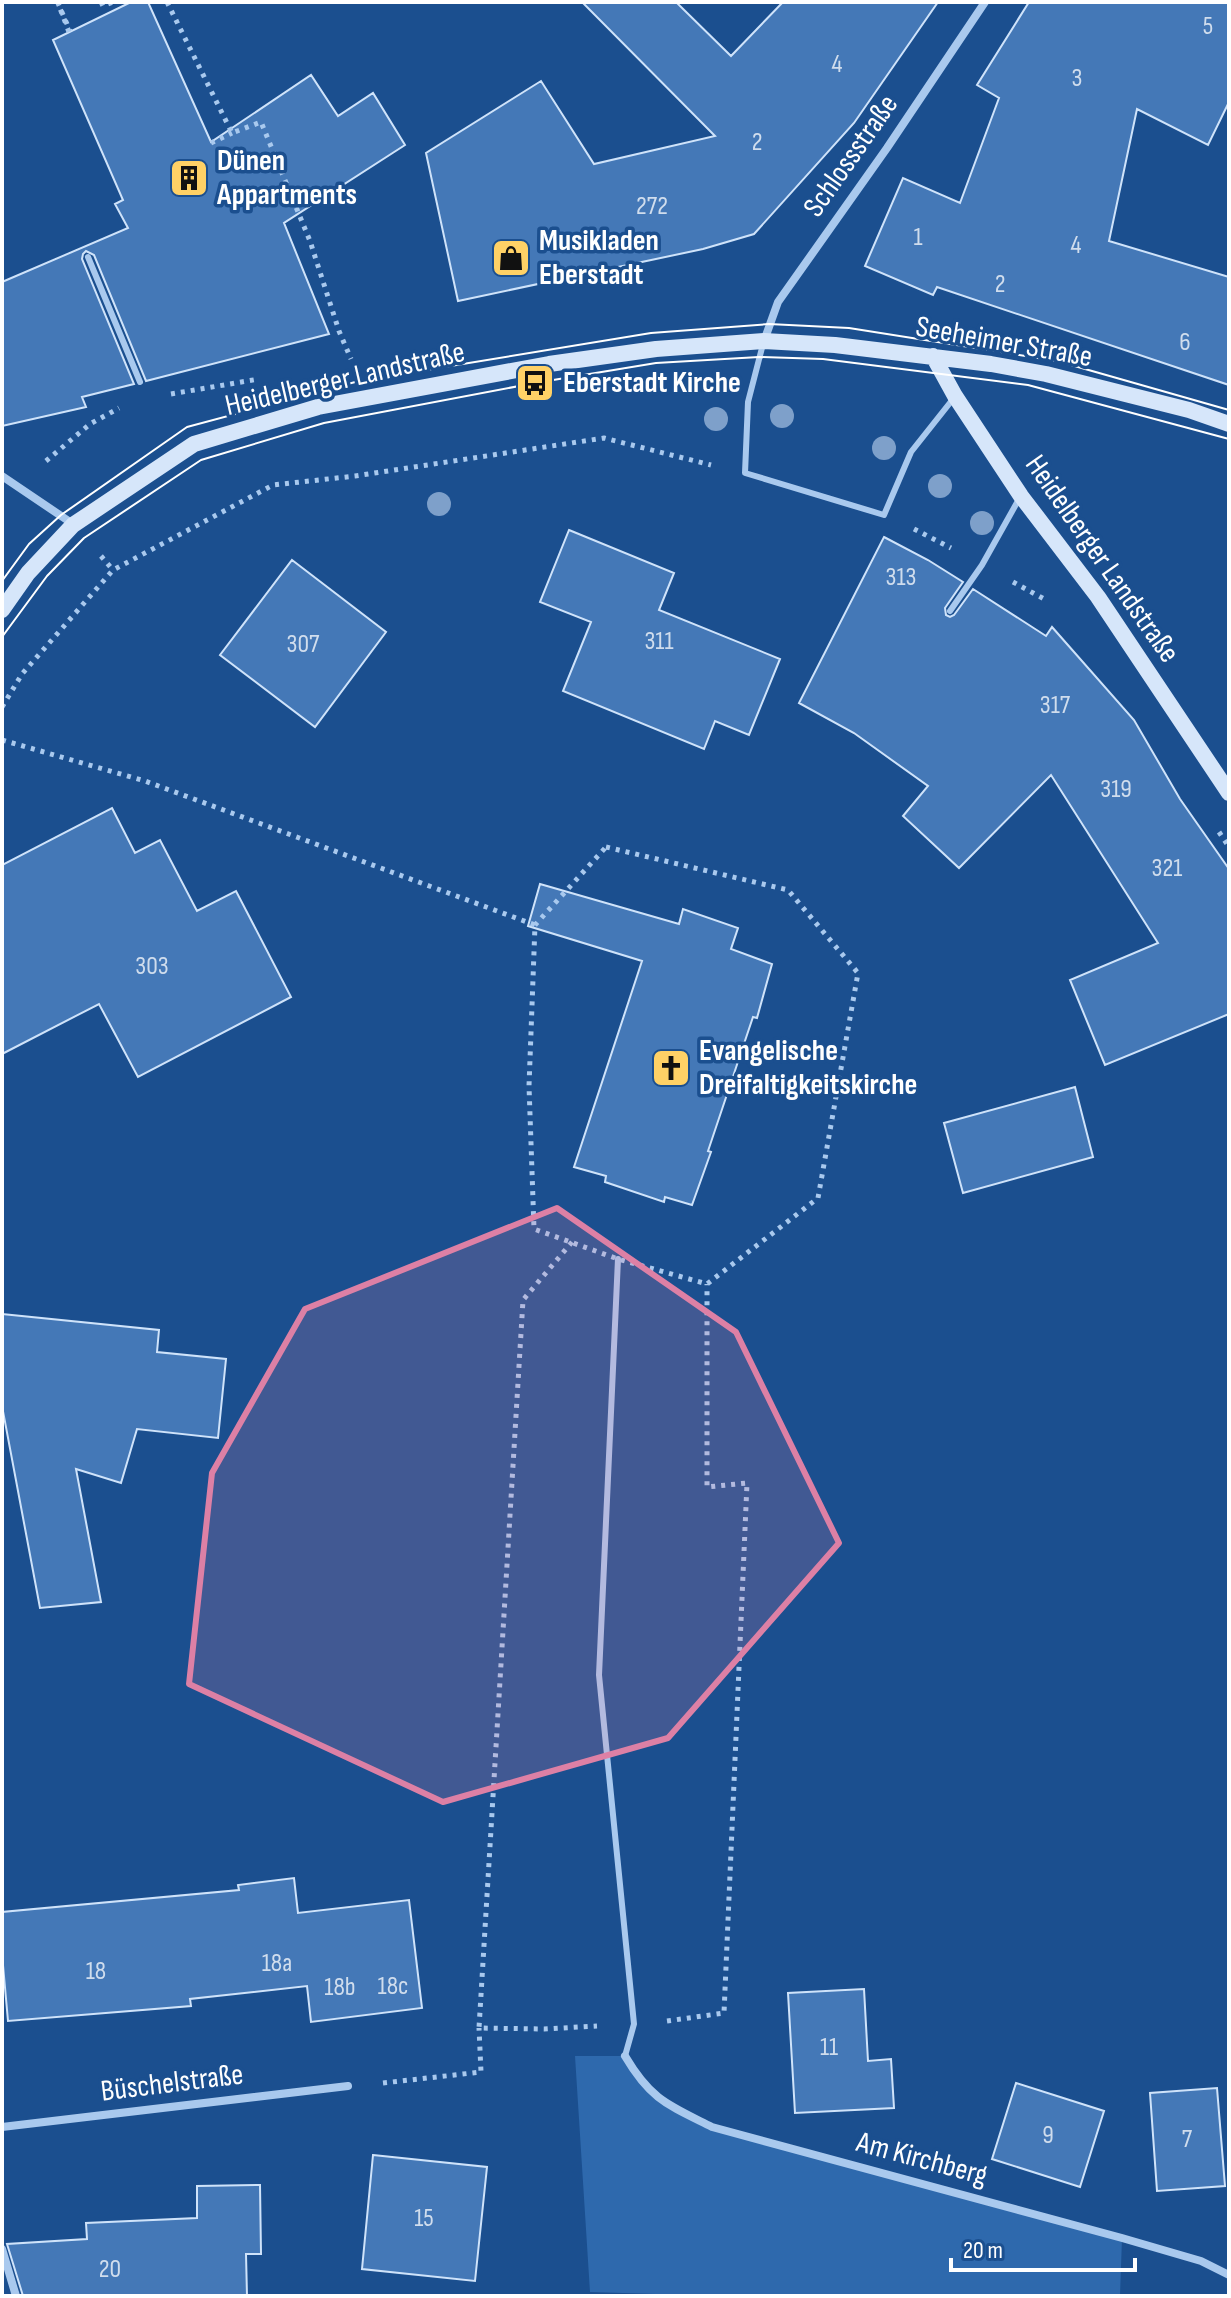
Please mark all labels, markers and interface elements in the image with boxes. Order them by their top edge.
house number: 5 [1203,11,1213,42]
house number: 4 [832,49,843,80]
house number: 3 [1072,63,1082,94]
street label: Schlossstraße [796,88,906,224]
house number: 2 [752,127,762,158]
place label: Dünen Appartments [216,143,357,213]
building icon: Dünen Appartments [168,157,210,199]
house number: 272 [636,191,668,222]
house number: 1 [913,222,923,253]
place label: Musikladen Eberstadt [539,223,659,293]
house number: 4 [1071,230,1082,261]
shop icon: Musikladen Eberstadt [490,237,532,279]
house number: 2 [995,269,1005,300]
street label: Seeheimer Straße [913,309,1095,375]
house number: 6 [1179,327,1191,358]
street label: Heidelberger Landstraße [222,334,468,424]
bus stop icon: Eberstadt Kirche [514,362,556,404]
place label: Eberstadt Kirche [563,365,741,401]
street label: Heidelberger Landstraße [1017,448,1187,670]
house number: 313 [886,562,916,593]
house number: 311 [644,626,674,657]
house number: 307 [287,629,320,660]
house number: 317 [1040,690,1071,721]
house number: 319 [1100,774,1132,805]
house number: 321 [1152,853,1182,884]
house number: 303 [135,951,169,982]
place label: Evangelische Dreifaltigkeitskirche [699,1033,917,1103]
church icon: Evangelische Dreifaltigkeitskirche [650,1047,692,1089]
house number: 18a [262,1948,292,1979]
house number: 18 [86,1956,106,1987]
house number: 18c [378,1971,408,2002]
house number: 18b [324,1972,356,2003]
house number: 11 [820,2032,838,2063]
street label: Büschelstraße [99,2056,245,2110]
house number: 9 [1042,2120,1054,2151]
street label: Am Kirchberg [852,2124,991,2194]
house number: 7 [1182,2124,1193,2155]
house number: 15 [414,2203,434,2234]
scale bar [951,2222,1135,2272]
text: 20 m [963,2236,1003,2265]
house number: 20 [99,2254,121,2285]

